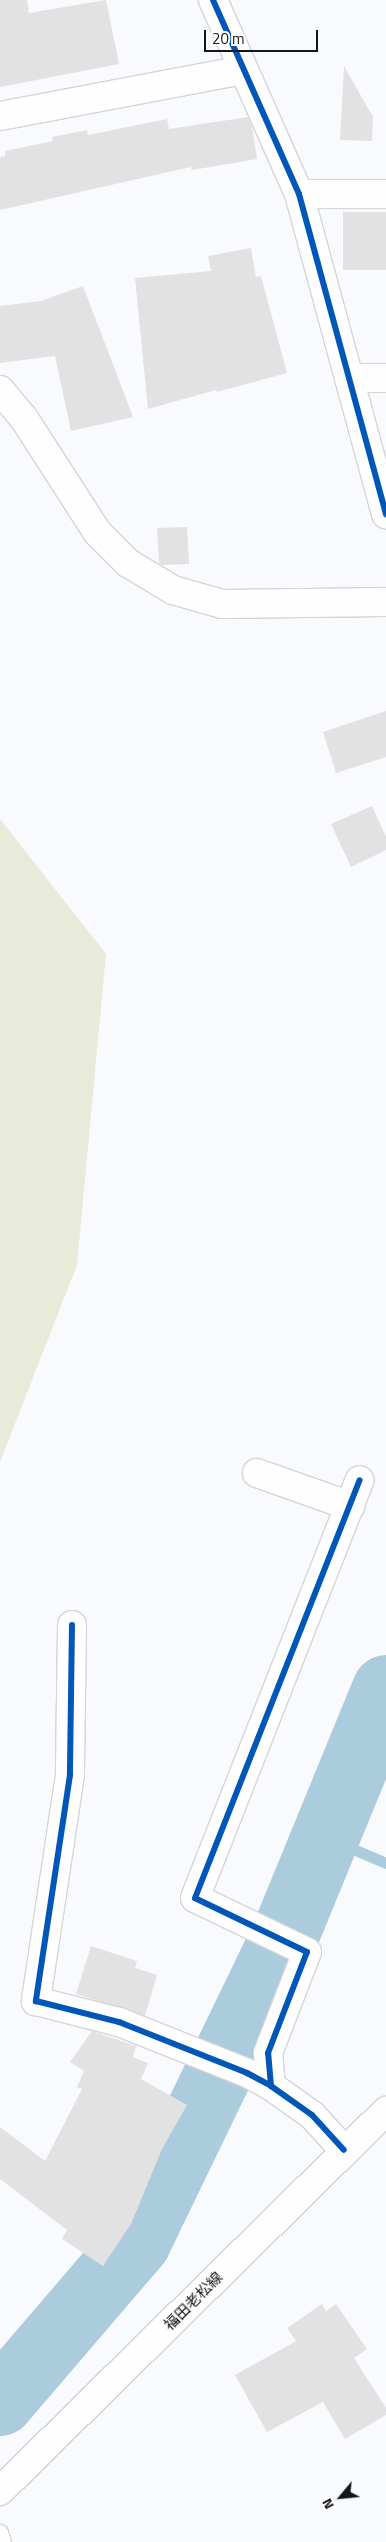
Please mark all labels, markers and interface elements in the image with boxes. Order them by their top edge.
scale bar [206,20,320,52]
text: 20 m [212,27,245,50]
street label: 福田老松線 [160,2268,226,2334]
north arrow [316,2472,366,2522]
text: N [316,2495,339,2513]

